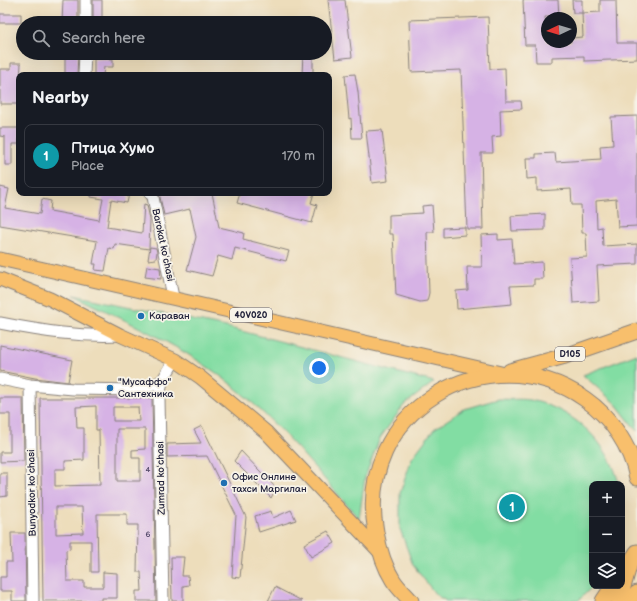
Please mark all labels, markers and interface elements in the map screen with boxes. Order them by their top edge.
north arrow [541,12,577,48]
search box [16,16,332,60]
icon: search [30,27,52,49]
text: Search here [62,29,145,48]
text: Nearby [32,88,89,108]
text: Птица Хумо [71,139,154,158]
text: 1 [43,148,49,164]
text: 170 m [282,148,315,164]
text: Place [71,158,104,174]
street label: Barokat koʻchasi [149,207,177,283]
road number: 40V020 [230,308,272,322]
place label: Караван [149,310,190,322]
marker: Караван [136,311,146,321]
road number: D105 [555,347,585,361]
your location [309,358,329,378]
place label: "Мусаффо" Сантехника [118,376,173,400]
marker: "Мусаффо" Сантехника [105,383,115,393]
street label: Zumrad koʻchasi [154,441,168,516]
street label: Bunyodkor koʻchasi [25,449,39,537]
house number: 4 [146,465,151,474]
place label: Офис Онлине тахси Маргилан [232,471,307,495]
marker: Офис Онлине тахси Маргилан [219,478,229,488]
map controls [589,481,625,589]
button: + [589,481,625,517]
pin: 1 [499,492,525,522]
button: − [589,517,625,553]
house number: 6 [146,530,151,539]
button: layers [589,553,625,589]

